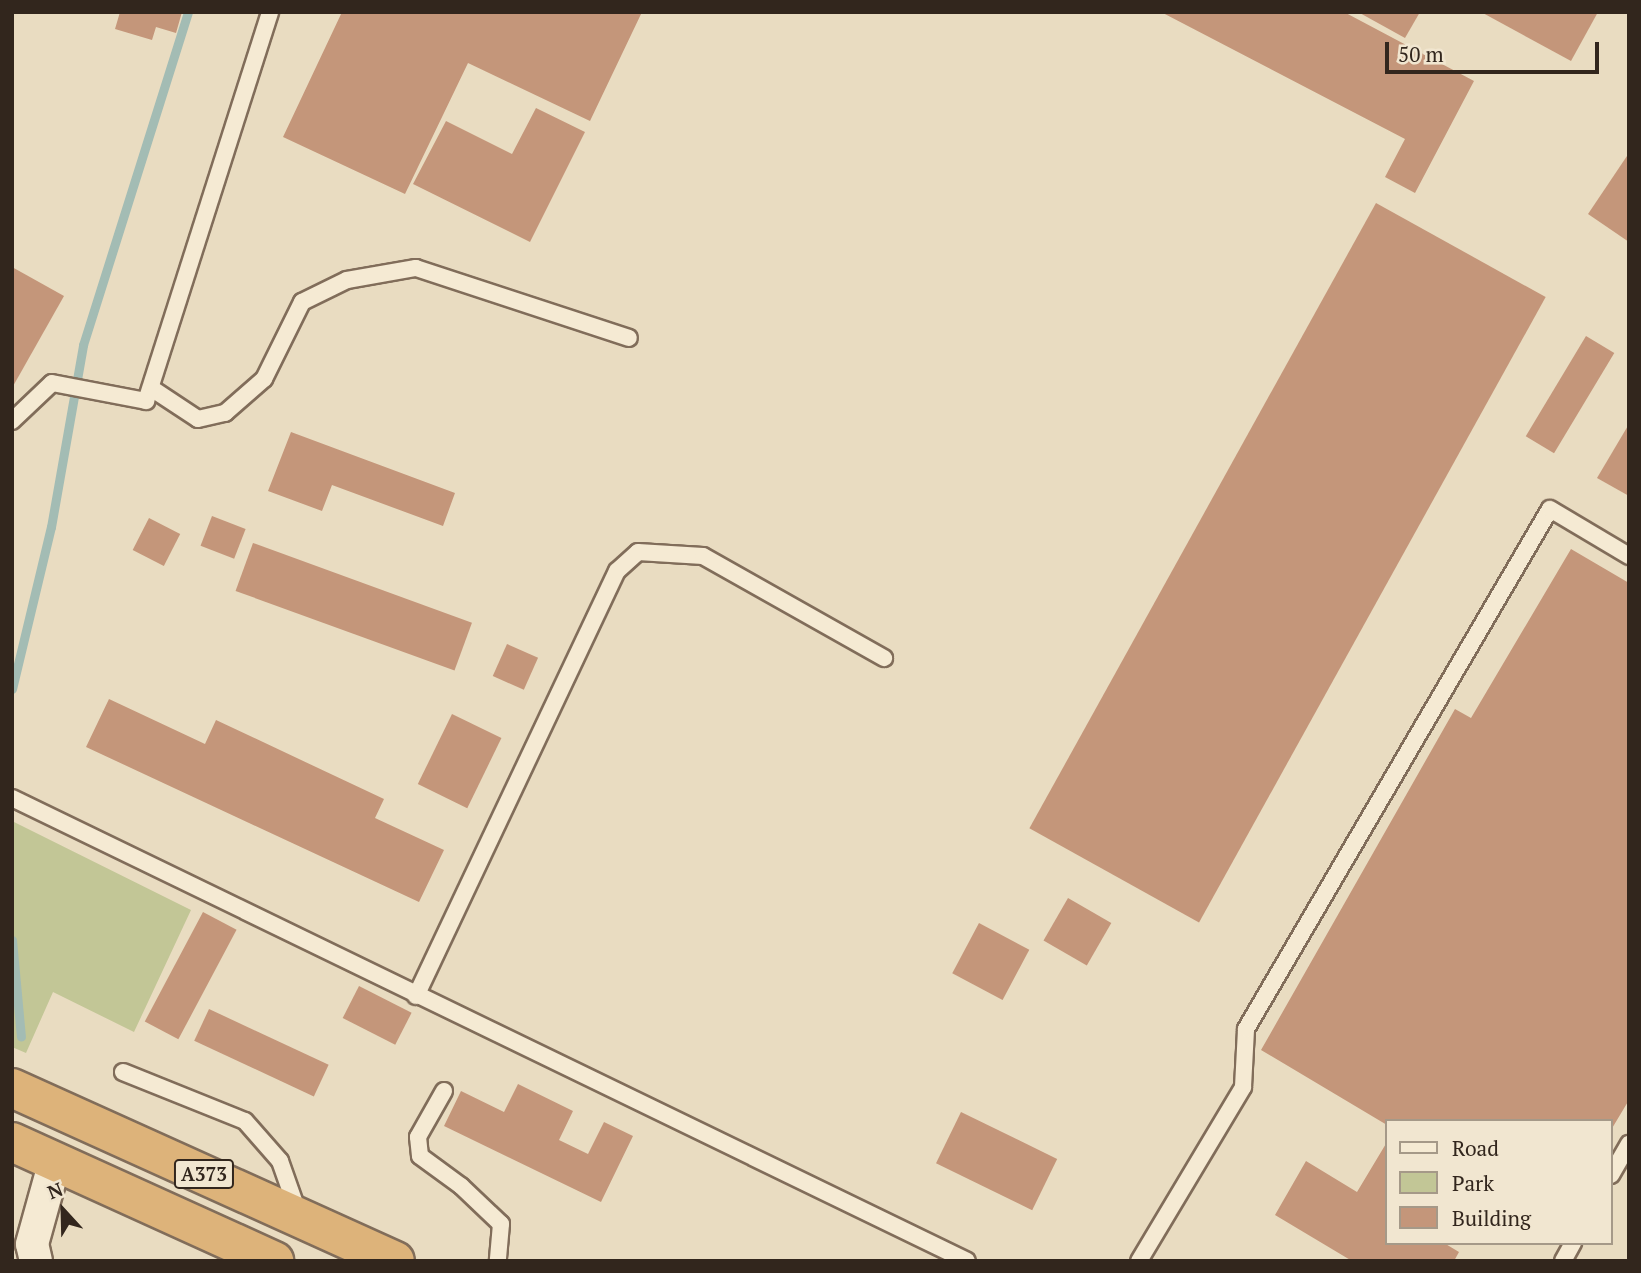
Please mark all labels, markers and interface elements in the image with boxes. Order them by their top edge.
scale bar [1389,28,1602,72]
text: 50 m [1398,40,1444,68]
legend [1386,1119,1613,1245]
text: Road [1452,1134,1499,1162]
road number: A373 [172,1158,235,1190]
text: Park [1452,1169,1494,1197]
north arrow [28,1175,98,1245]
text: N [44,1176,66,1204]
text: Building [1452,1204,1531,1232]

